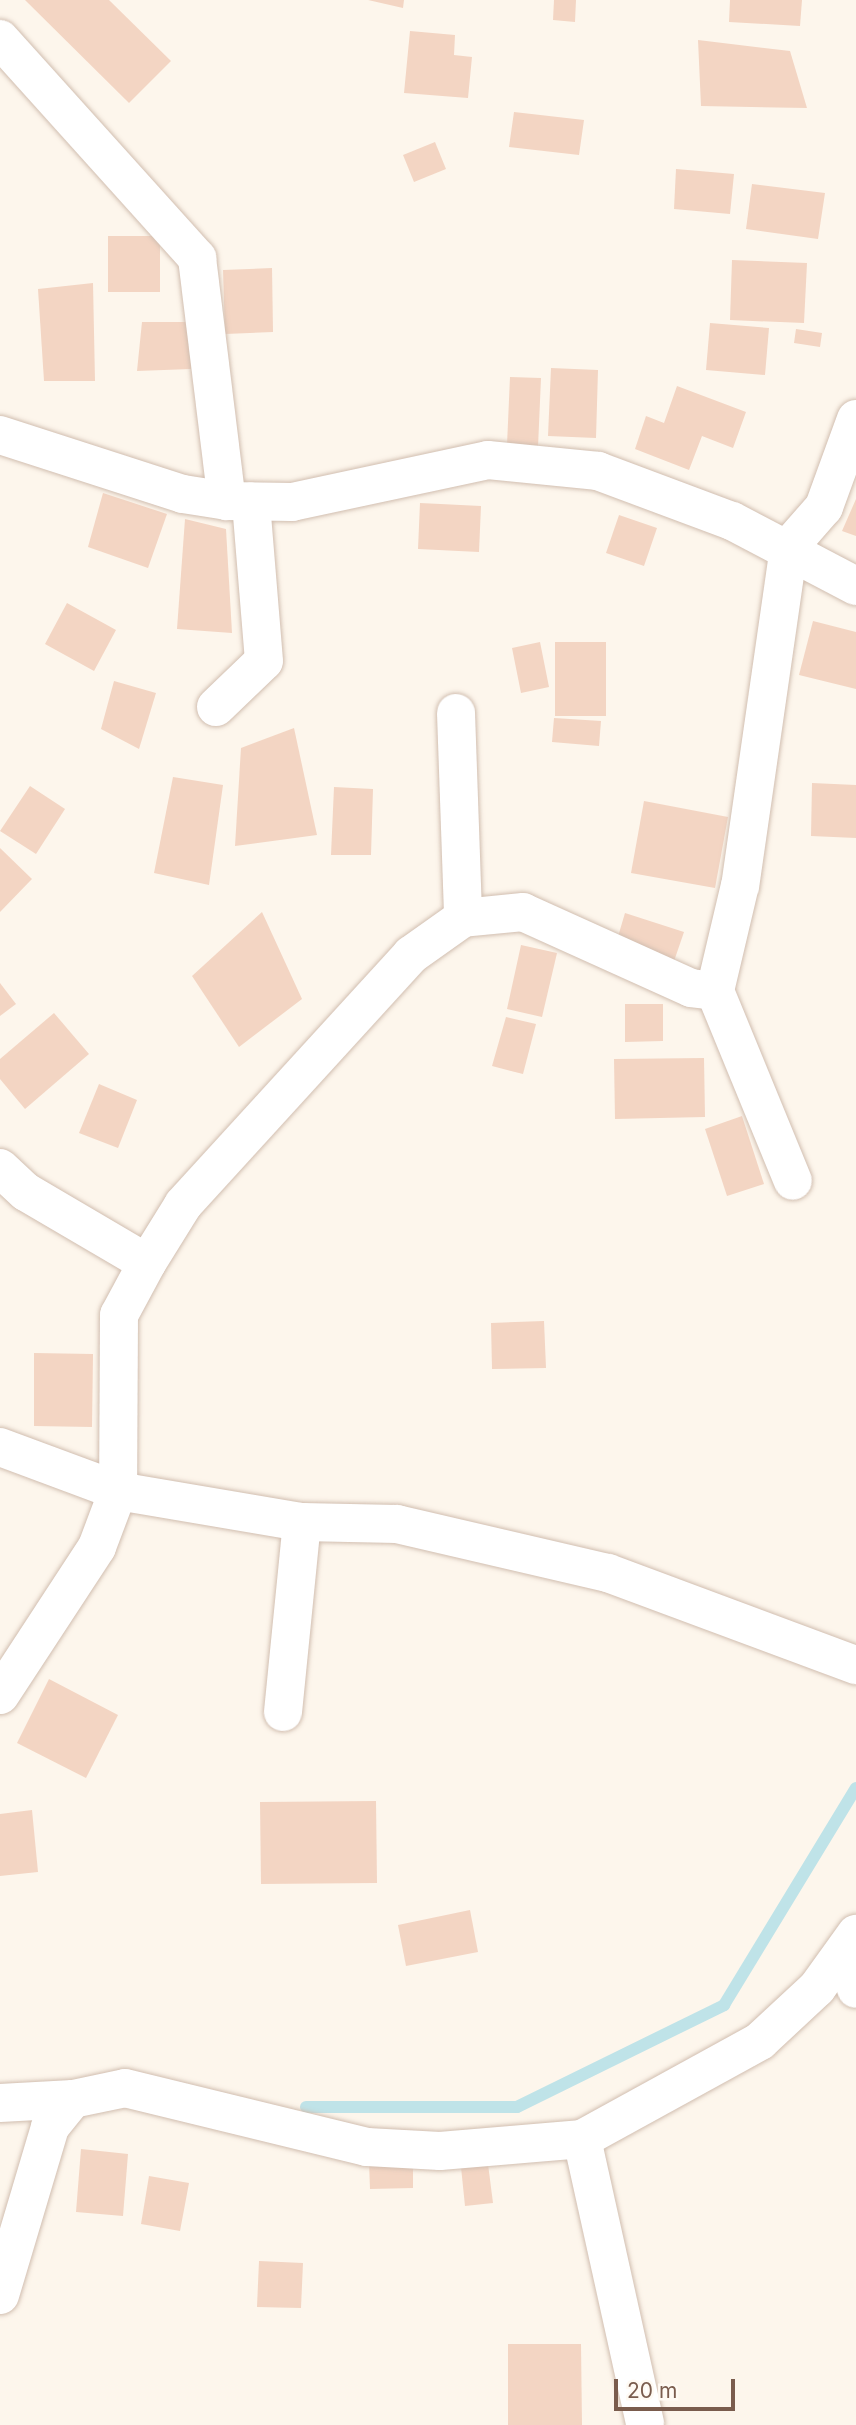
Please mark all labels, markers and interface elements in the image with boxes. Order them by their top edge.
scale bar [618,2366,739,2410]
text: 20 m [627,2378,677,2403]

